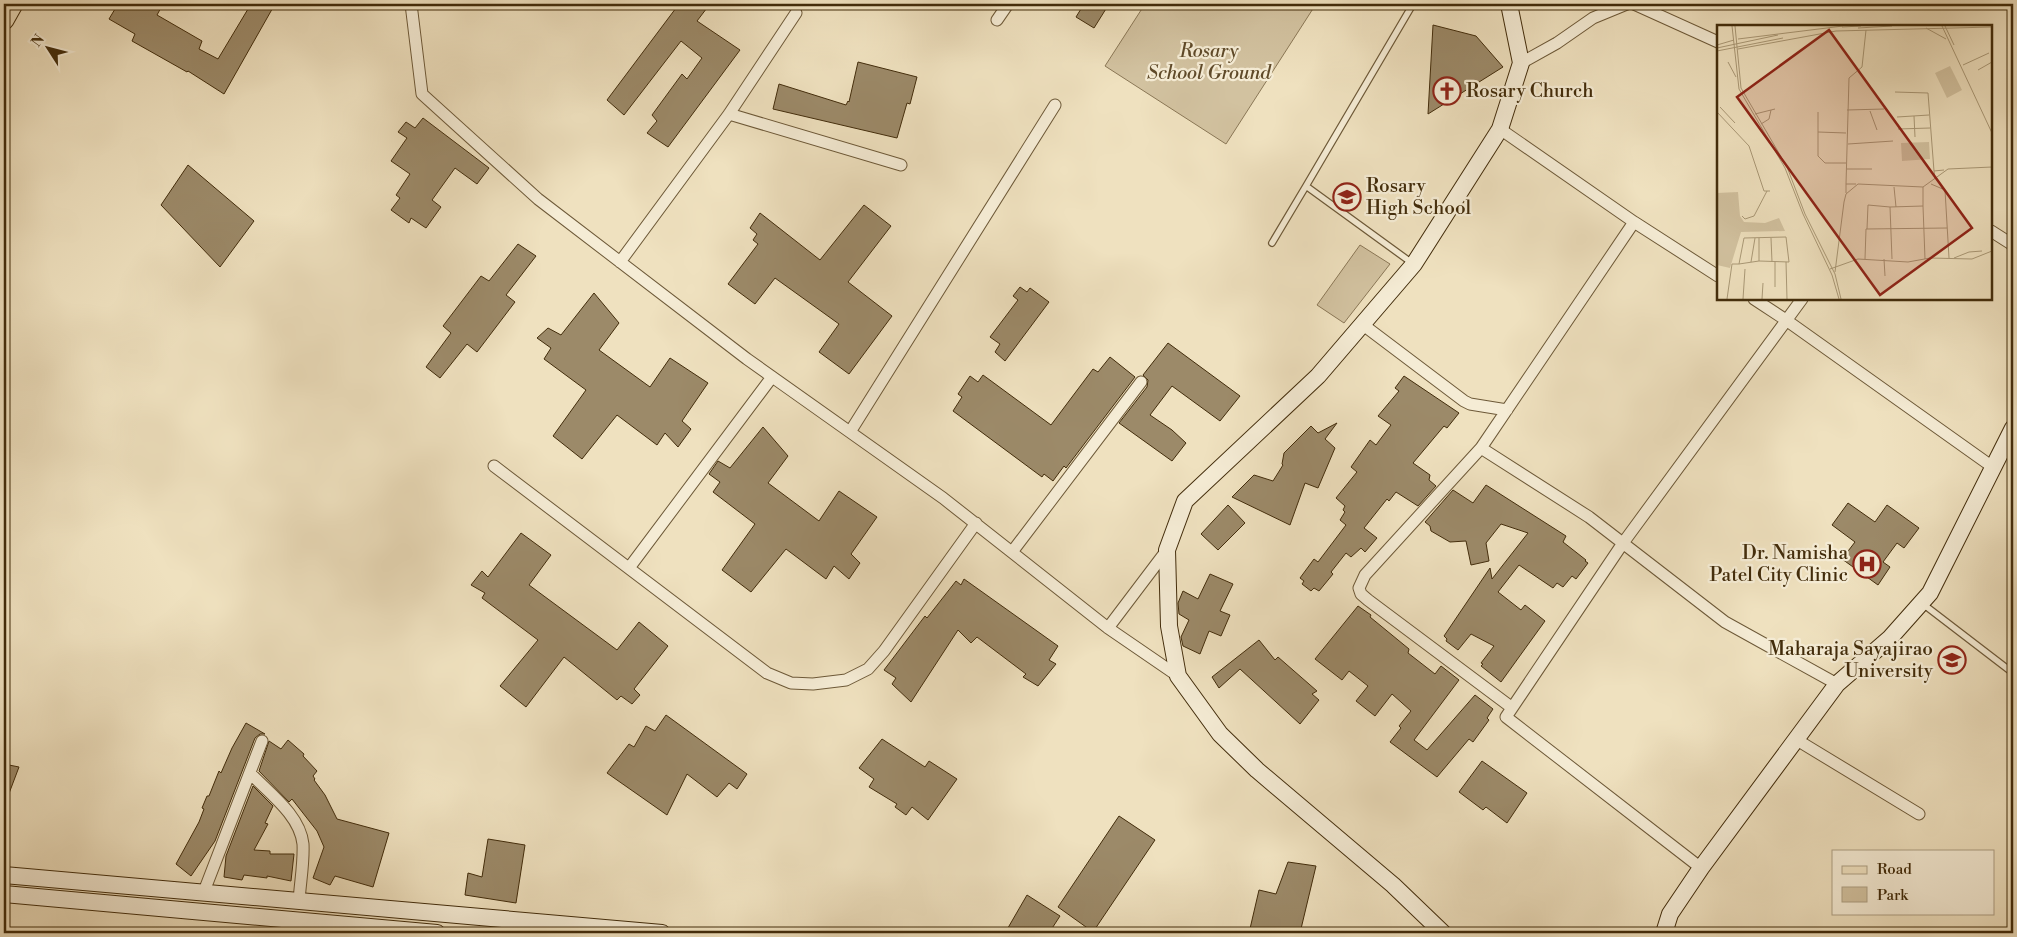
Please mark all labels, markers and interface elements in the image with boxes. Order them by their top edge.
north arrow [22,22,72,72]
inset map [1717,25,1992,300]
text: N [28,31,49,51]
park label: Rosary School Ground [1147,39,1272,85]
church icon: Rosary Church [1432,76,1462,106]
place label: Rosary Church [1466,79,1594,103]
place label: Rosary High School [1366,174,1472,220]
school or university icon: Rosary High School [1332,182,1362,212]
place label: Dr. Namisha Patel City Clinic [1710,541,1848,587]
hospital icon: Dr. Namisha Patel City Clinic [1852,549,1882,579]
place label: Maharaja Sayajirao University [1768,637,1934,683]
school or university icon: Maharaja Sayajirao University [1937,645,1967,675]
legend [1832,850,1994,914]
text: Road [1877,860,1912,879]
text: Park [1877,886,1909,905]

